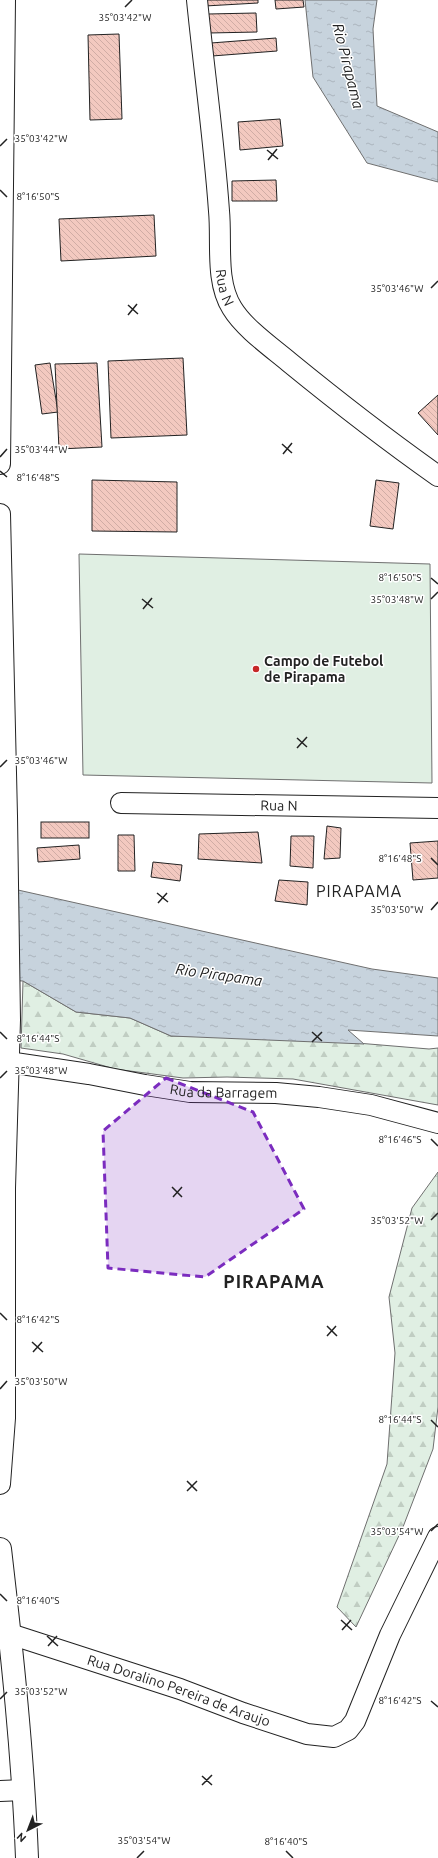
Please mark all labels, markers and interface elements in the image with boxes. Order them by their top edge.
text: 35°03'42"W [99,12,151,23]
water label: Rio Pirapama [330,21,367,110]
text: 35°03'42"W [15,133,67,144]
text: 8°16'50"S [16,191,60,202]
street label: Rua N [213,268,237,308]
text: 35°03'46"W [371,283,423,294]
text: 35°03'44"W [15,444,67,455]
text: 8°16'48"S [16,472,60,483]
text: 8°16'50"S [378,572,422,583]
text: 35°03'48"W [371,594,423,605]
place label: Campo de Futebol de Pirapama [264,653,383,685]
marker: Campo de Futebol de Pirapama [251,664,261,674]
text: 35°03'46"W [15,755,67,766]
street label: Rua N [260,797,298,814]
text: 8°16'48"S [378,853,422,864]
district label: PIRAPAMA [316,882,402,900]
text: 35°03'50"W [371,904,423,915]
water label: Rio Pirapama [175,960,264,989]
text: 8°16'44"S [16,1033,60,1044]
text: 35°03'48"W [15,1065,67,1076]
street label: Rua da Barragem [169,1081,277,1101]
text: 8°16'46"S [378,1134,422,1145]
text: 35°03'52"W [371,1215,423,1226]
district label: PIRAPAMA [223,1271,325,1291]
text: 8°16'42"S [16,1314,60,1325]
text: 35°03'50"W [15,1376,67,1387]
text: 8°16'44"S [378,1414,422,1425]
text: 35°03'54"W [371,1526,423,1537]
text: 8°16'40"S [16,1595,60,1606]
street label: Rua Doralino Pereira de Araujo [85,1652,272,1729]
text: 35°03'52"W [15,1686,67,1697]
text: 8°16'42"S [378,1695,422,1706]
north arrow [8,1810,48,1850]
text: N [14,1830,28,1845]
text: 35°03'54"W [118,1835,170,1846]
text: 8°16'40"S [264,1836,308,1847]

